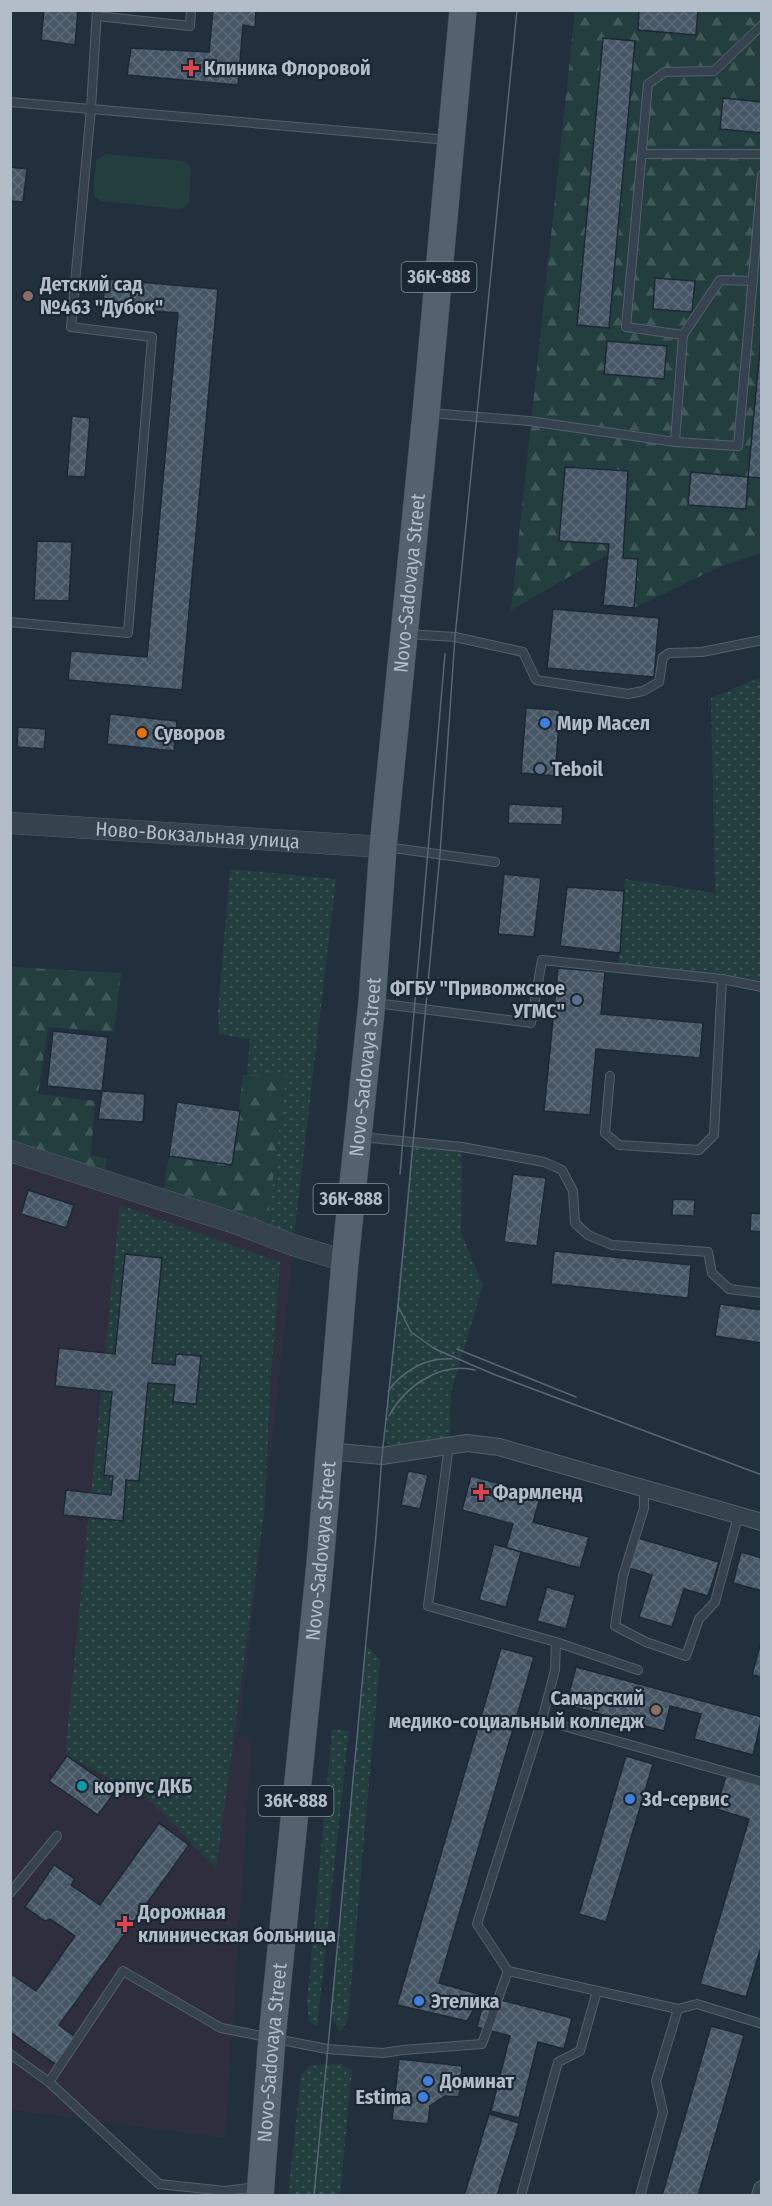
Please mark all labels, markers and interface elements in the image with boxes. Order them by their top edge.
place label: Клиника Флоровой [204,56,371,80]
marker: Клиника Флоровой [182,59,200,77]
road number: 36К-888 [402,262,476,292]
place label: Детский сад №463 "Дубок" [39,272,163,319]
marker: Детский сад №463 "Дубок" [21,289,35,303]
street label: Novo-Sadovaya Street [388,492,430,674]
place label: Мир Масел [557,711,650,735]
marker: Мир Масел [538,716,552,730]
place label: Суворов [154,721,225,745]
marker: Суворов [135,726,149,740]
place label: Teboil [552,757,604,781]
marker: Teboil [533,762,547,776]
street label: Ново-Вокзальная улица [95,817,301,854]
street label: Novo-Sadovaya Street [344,976,386,1158]
place label: ФГБУ "Приволжское УГМС" [390,976,565,1023]
marker: ФГБУ "Приволжское УГМС" [570,993,584,1007]
road number: 36К-888 [314,1184,388,1214]
street label: Novo-Sadovaya Street [300,1460,340,1642]
place label: Фармленд [493,1480,582,1504]
marker: Фармленд [474,1485,488,1499]
place label: Самарский медико-социальный колледж [389,1686,644,1733]
marker: Самарский медико-социальный колледж [649,1703,663,1717]
place label: корпус ДКБ [94,1774,192,1798]
marker: корпус ДКБ [75,1779,89,1793]
road number: 36К-888 [258,1786,334,1816]
place label: 3d-сервис [641,1787,729,1811]
marker: 3d-сервис [623,1792,637,1806]
place label: Дорожная клиническая больница [137,1900,336,1947]
marker: Дорожная клиническая больница [116,1915,134,1933]
street label: Novo-Sadovaya Street [252,1961,292,2143]
place label: Этелика [431,1989,500,2013]
marker: Этелика [412,1994,426,2008]
place label: Доминат [439,2069,514,2093]
marker: Доминат [421,2074,435,2088]
place label: Estima [355,2085,411,2109]
marker: Estima [416,2090,430,2104]

